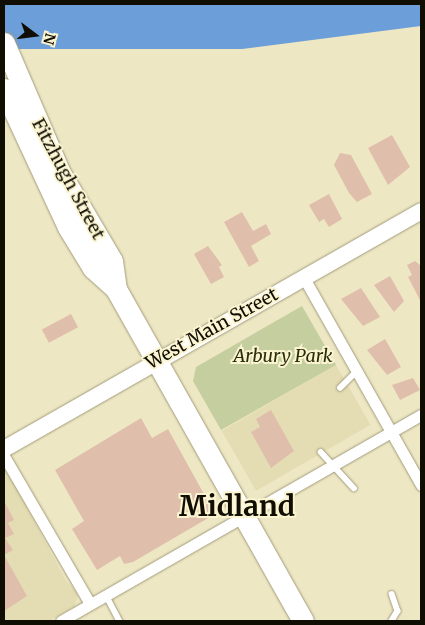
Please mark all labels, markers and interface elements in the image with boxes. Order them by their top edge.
north arrow [10,10,60,60]
text: N [39,31,60,47]
street label: Fitzhugh Street [27,115,109,243]
street label: West Main Street [142,284,282,374]
park label: Arbury Park [233,345,333,367]
district label: Midland [179,489,295,523]

